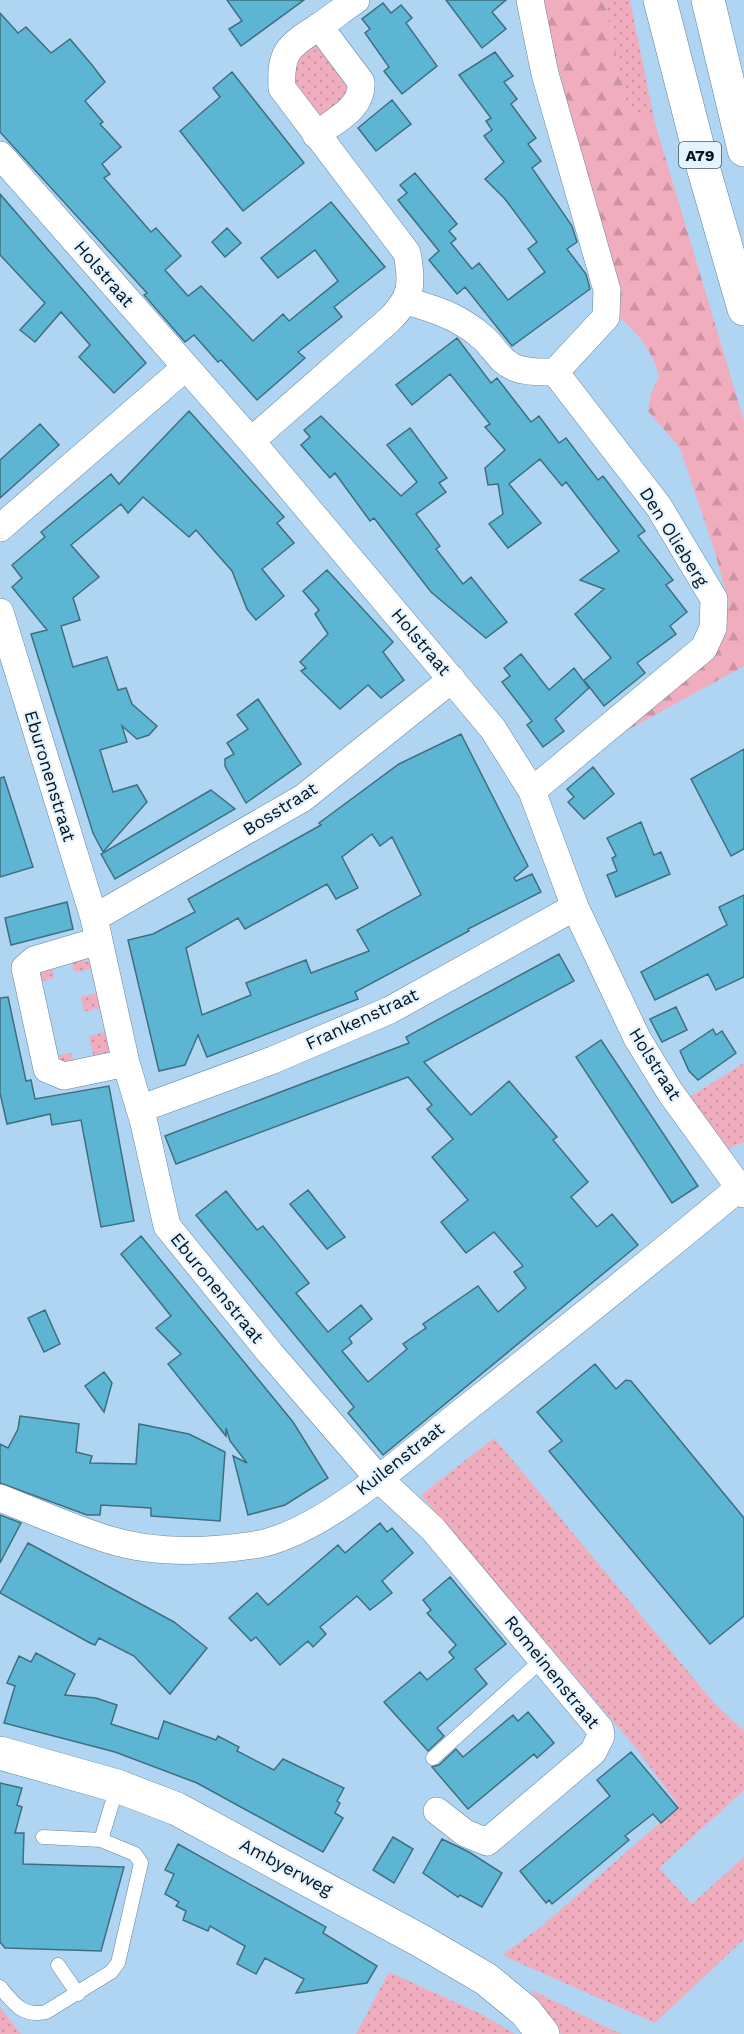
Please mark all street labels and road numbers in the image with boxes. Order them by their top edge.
road number: A79 [679,142,721,168]
street label: Holstraat [70,236,139,311]
street label: Den Olieberg [636,483,713,591]
street label: Holstraat [387,604,456,680]
street label: Eburonenstraat [21,708,81,844]
street label: Bosstraat [239,777,321,840]
street label: Frankenstraat [302,983,422,1054]
street label: Holstraat [625,1024,686,1104]
street label: Eburonenstraat [166,1228,269,1348]
street label: Kuilenstraat [351,1417,448,1500]
street label: Romeinenstraat [500,1611,605,1733]
street label: Ambyerweg [236,1833,336,1900]

